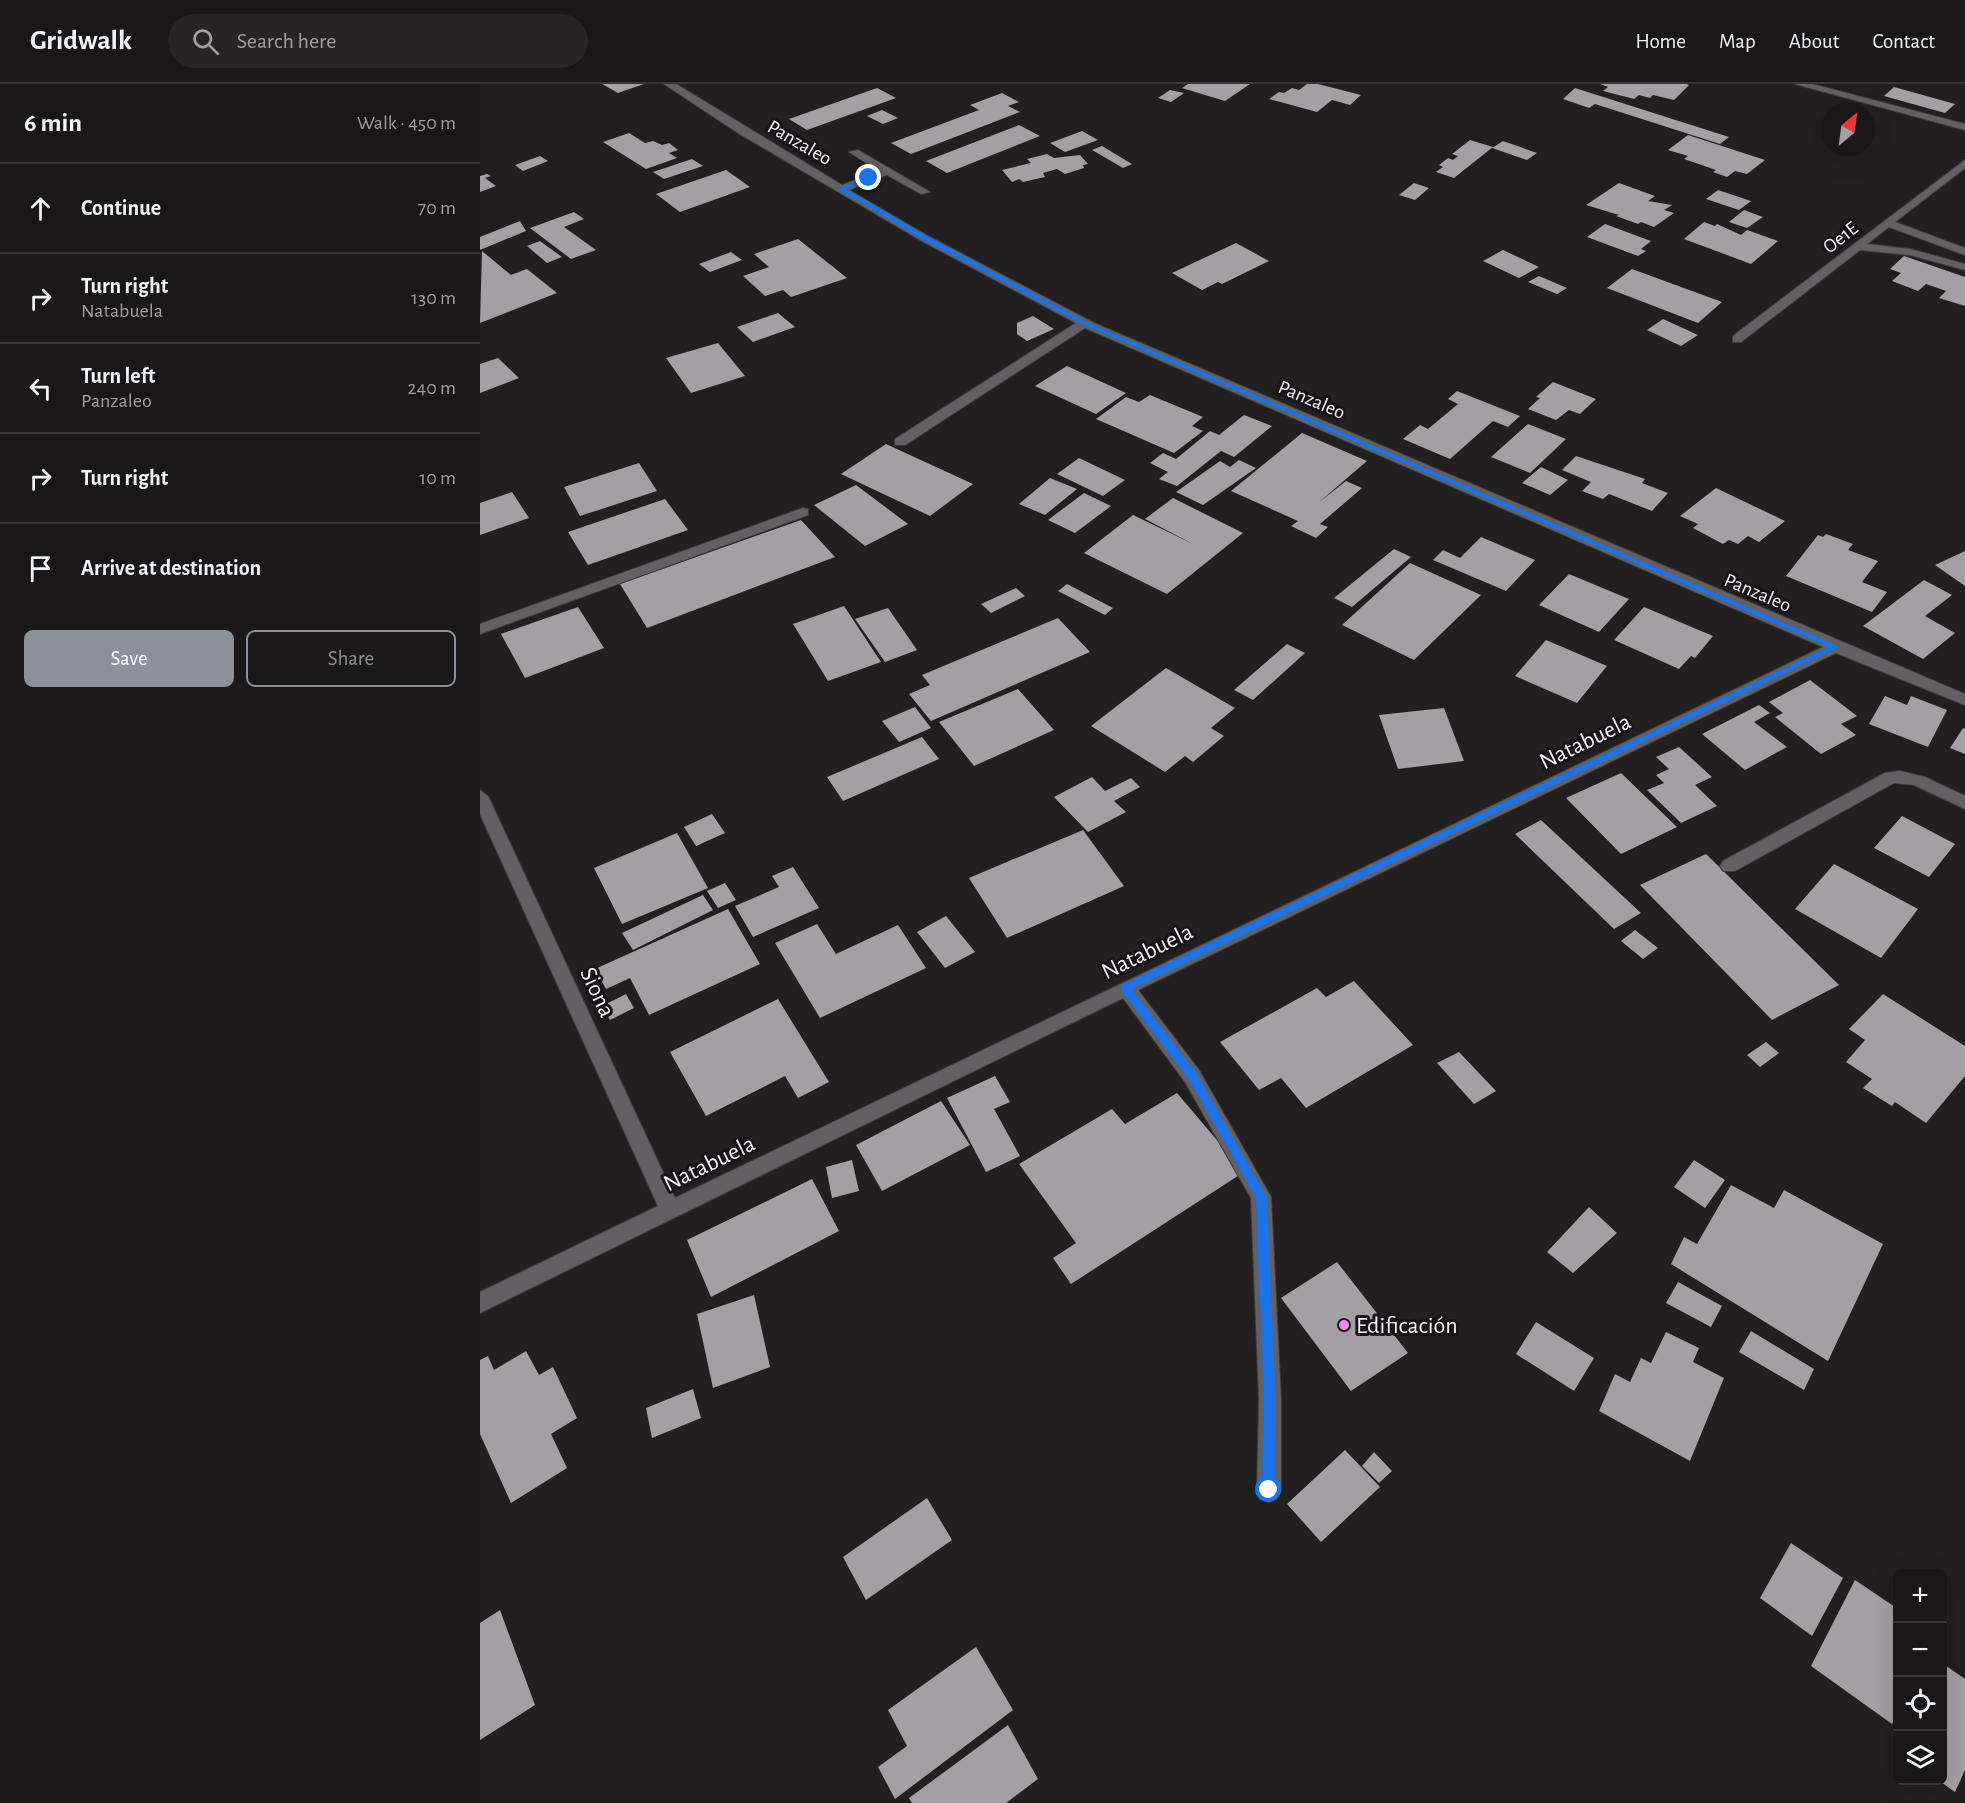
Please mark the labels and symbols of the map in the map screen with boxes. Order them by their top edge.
north arrow [1821,102,1875,156]
street label: Panzaleo [764,117,835,169]
route end [855,164,881,190]
street label: Oe1E [1819,218,1862,258]
street label: Panzaleo [1275,377,1348,423]
street label: Panzaleo [1721,570,1794,616]
street label: Natabuela [1536,710,1635,774]
street label: Natabuela [1098,920,1197,984]
street label: Siona [575,964,619,1021]
street label: Natabuela [660,1132,759,1196]
place label: Edificación [1356,1314,1458,1338]
marker: Edificación [1337,1318,1351,1332]
route start [1255,1476,1281,1502]

